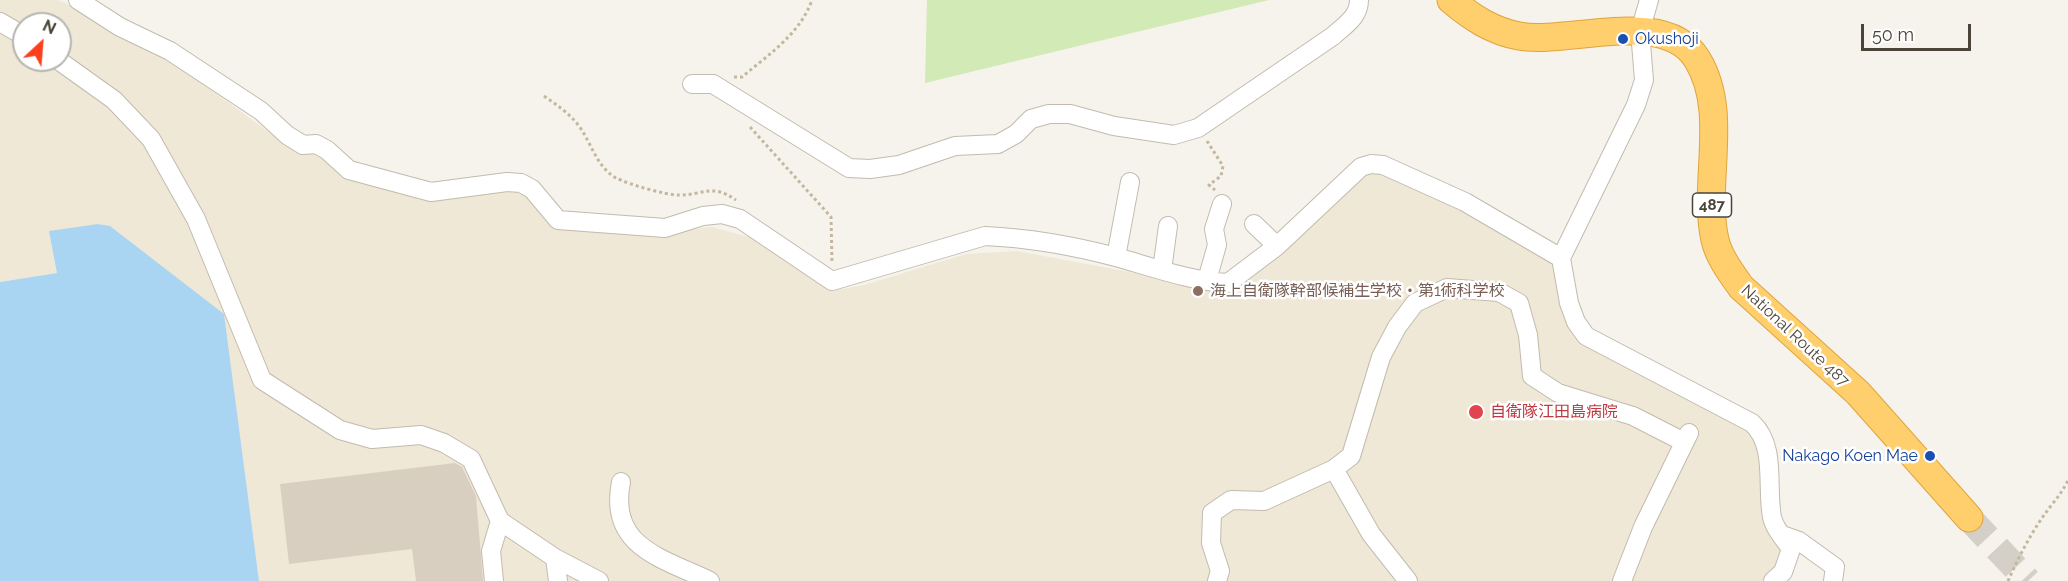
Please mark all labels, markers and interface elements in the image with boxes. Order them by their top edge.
north arrow [12,12,72,72]
scale bar [1864,12,1974,50]
text: N [40,16,59,38]
text: 50 m [1872,24,1914,45]
place label: Okushoji [1635,29,1699,49]
marker: Okushoji [1616,32,1630,46]
road number: 487 [1692,193,1732,217]
place label: 海上自衛隊幹部候補生学校・第1術科学校 [1210,281,1505,301]
street label: National Route 487 [1737,281,1853,391]
marker: 海上自衛隊幹部候補生学校・第1術科学校 [1191,284,1205,298]
place label: 自衛隊江田島病院 [1490,402,1618,422]
marker: 自衛隊江田島病院 [1467,403,1485,421]
place label: Nakago Koen Mae [1782,446,1918,466]
marker: Nakago Koen Mae [1923,449,1937,463]

